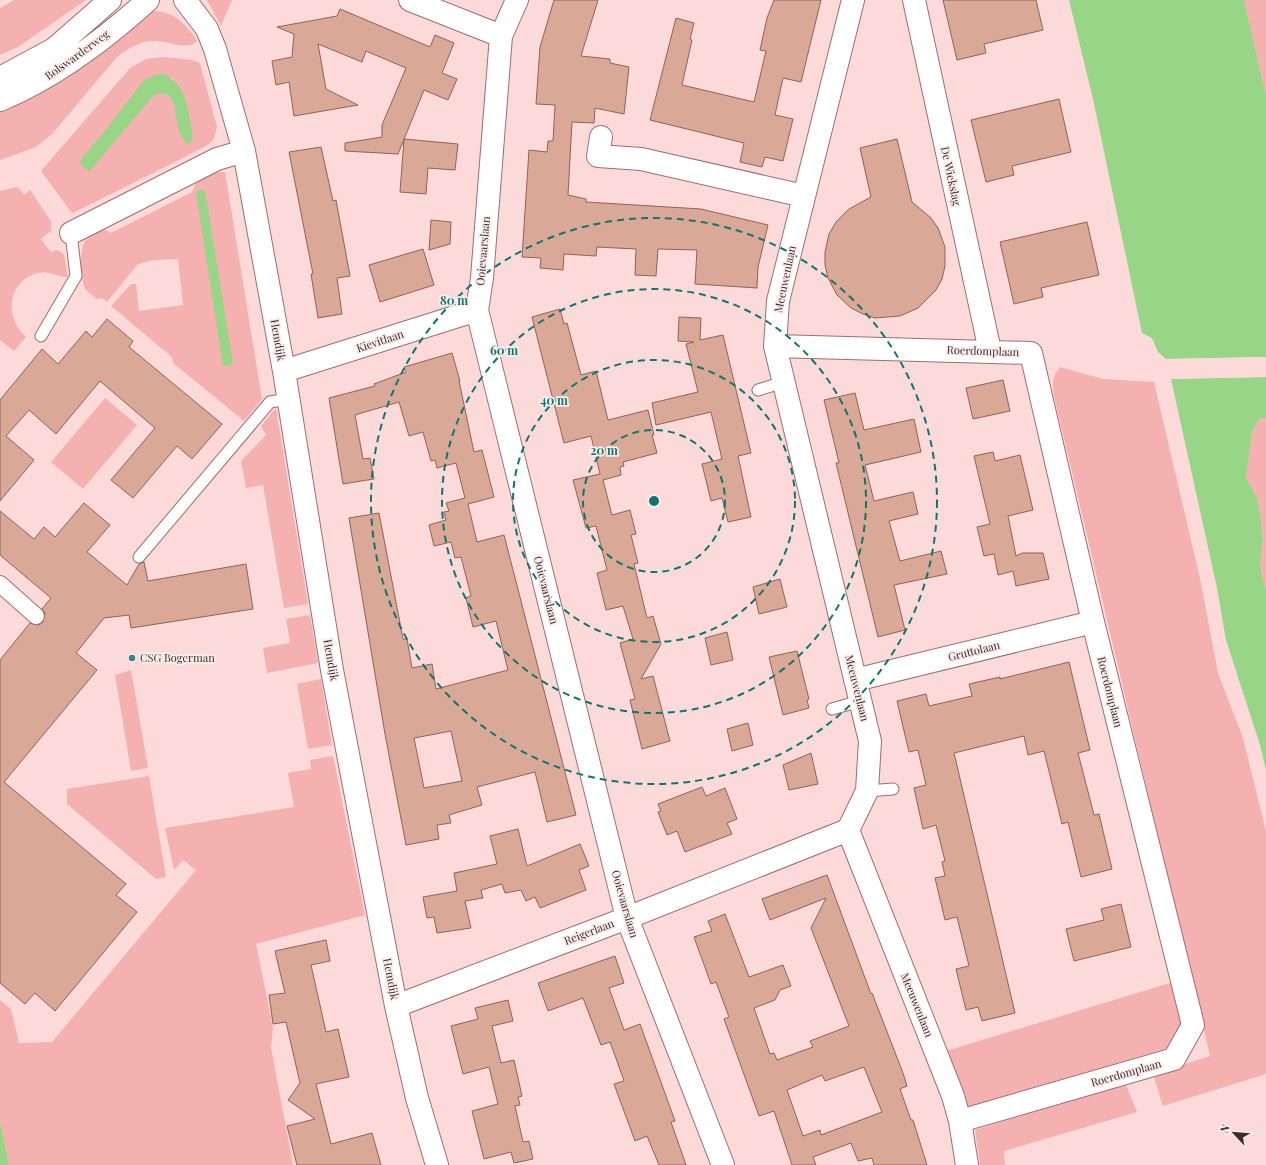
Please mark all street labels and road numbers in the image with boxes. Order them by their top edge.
street label: Bolswarderweg [42,26,112,83]
street label: De Wiekslag [938,145,965,207]
street label: Ooievaarslaan [472,215,493,286]
street label: Meeuwenlaan [770,244,799,314]
street label: Hemdijk [267,318,290,362]
street label: Kievitlaan [354,326,406,355]
street label: Roerdomplaan [946,342,1020,359]
street label: Ooievaarslaan [531,554,562,626]
street label: Gruttolaan [946,637,1002,664]
street label: Hemdijk [320,638,343,682]
street label: Meeuwenlaan [842,653,873,723]
street label: Roerdomplaan [1094,655,1127,729]
street label: Ooievaarslaan [609,868,642,940]
street label: Reigerlaan [562,915,616,948]
street label: Hemdijk [380,957,403,1001]
street label: Meeuwenlaan [898,970,937,1040]
street label: Roerdomplaan [1089,1055,1163,1090]

